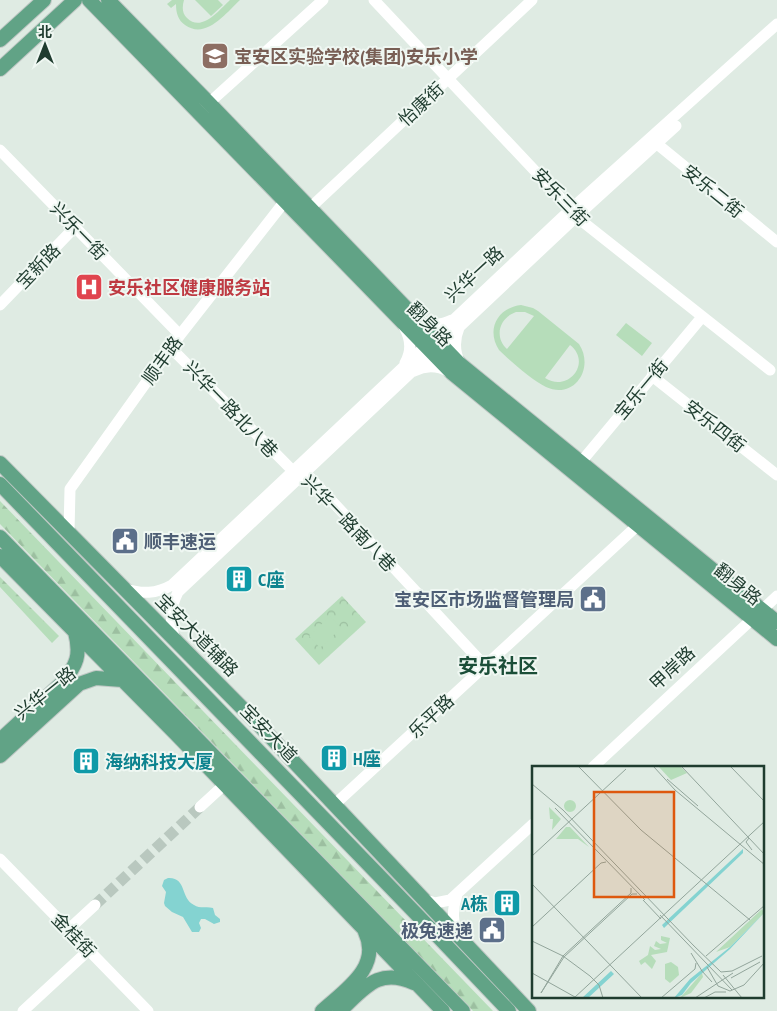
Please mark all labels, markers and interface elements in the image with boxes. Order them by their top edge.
north arrow [20,20,70,70]
text: 北 [38,23,52,41]
school or university icon: 宝安区实验学校(集团)安乐小学 [200,41,230,71]
place label: 宝安区实验学校(集团)安乐小学 [234,45,478,68]
street label: 怡康街 [393,77,449,131]
street label: 安乐二街 [678,159,748,223]
street label: 安乐三街 [528,163,594,231]
street label: 兴乐一街 [46,197,112,265]
street label: 宝新路 [11,239,65,293]
street label: 兴华一路 [440,241,508,307]
hospital icon: 安乐社区健康服务站 [74,272,104,302]
place label: 安乐社区健康服务站 [108,276,270,299]
street label: 翻身路 [403,297,457,351]
street label: 顺丰路 [137,331,187,389]
street label: 宝乐一街 [609,354,673,424]
street label: 兴华一路北八巷 [179,356,283,462]
street label: 安乐四街 [680,395,750,457]
street label: 兴华一路南八巷 [297,470,401,576]
public building icon: 顺丰速运 [110,526,140,556]
place label: 顺丰速运 [144,530,216,553]
street label: 翻身路 [710,558,766,610]
building icon: C座 [224,564,254,594]
place label: C座 [258,568,284,591]
public building icon: 宝安区市场监督管理局 [578,584,608,614]
place label: 宝安区市场监督管理局 [394,588,574,611]
street label: 宝安大道辅路 [151,589,243,681]
street label: 甲岸路 [644,641,700,695]
district label: 安乐社区 [458,653,538,679]
street label: 兴华一路 [10,661,80,725]
street label: 乐平路 [403,689,459,743]
street label: 宝安大道 [236,699,302,767]
building icon: H座 [319,743,349,773]
building icon: 海纳科技大厦 [71,746,101,776]
place label: H座 [353,747,381,770]
place label: 海纳科技大厦 [105,750,213,773]
inset map [532,766,764,998]
building icon: A栋 [492,888,522,918]
place label: A栋 [460,892,488,915]
street label: 金桂街 [47,908,101,962]
public building icon: 极兔速递 [477,915,507,945]
place label: 极兔速递 [401,919,473,942]

